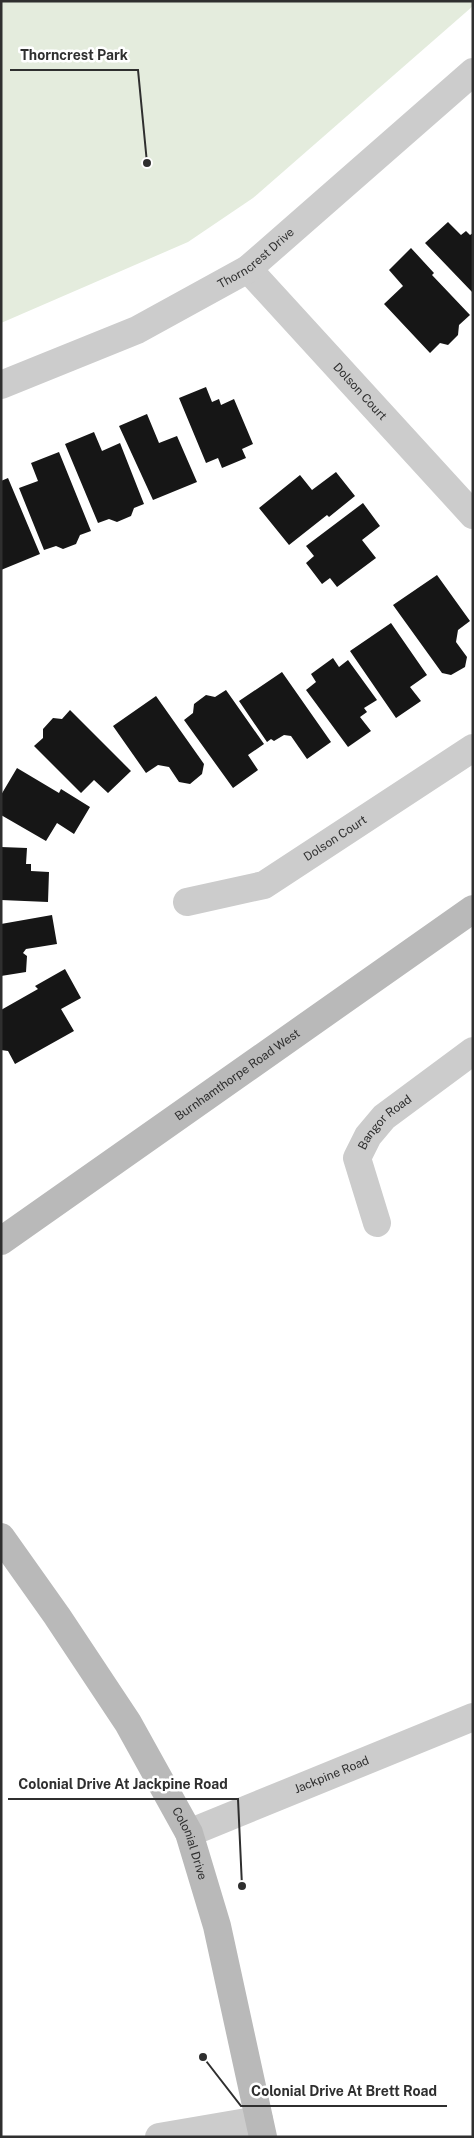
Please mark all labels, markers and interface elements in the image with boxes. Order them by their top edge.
callout: Thorncrest Park [10,41,138,70]
text: Thorncrest Park [20,47,128,63]
street label: Thorncrest Drive [215,225,297,291]
street label: Dolson Court [330,360,390,423]
street label: Dolson Court [301,812,370,864]
street label: Burnhamthorpe Road West [172,1026,303,1124]
street label: Bangor Road [355,1092,414,1152]
street label: Jackpine Road [292,1753,371,1796]
callout: Colonial Drive At Jackpine Road [8,1770,238,1799]
text: Colonial Drive At Jackpine Road [18,1776,228,1792]
street label: Colonial Drive [169,1805,210,1882]
callout: Colonial Drive At Brett Road [241,2077,447,2106]
text: Colonial Drive At Brett Road [251,2083,437,2099]

